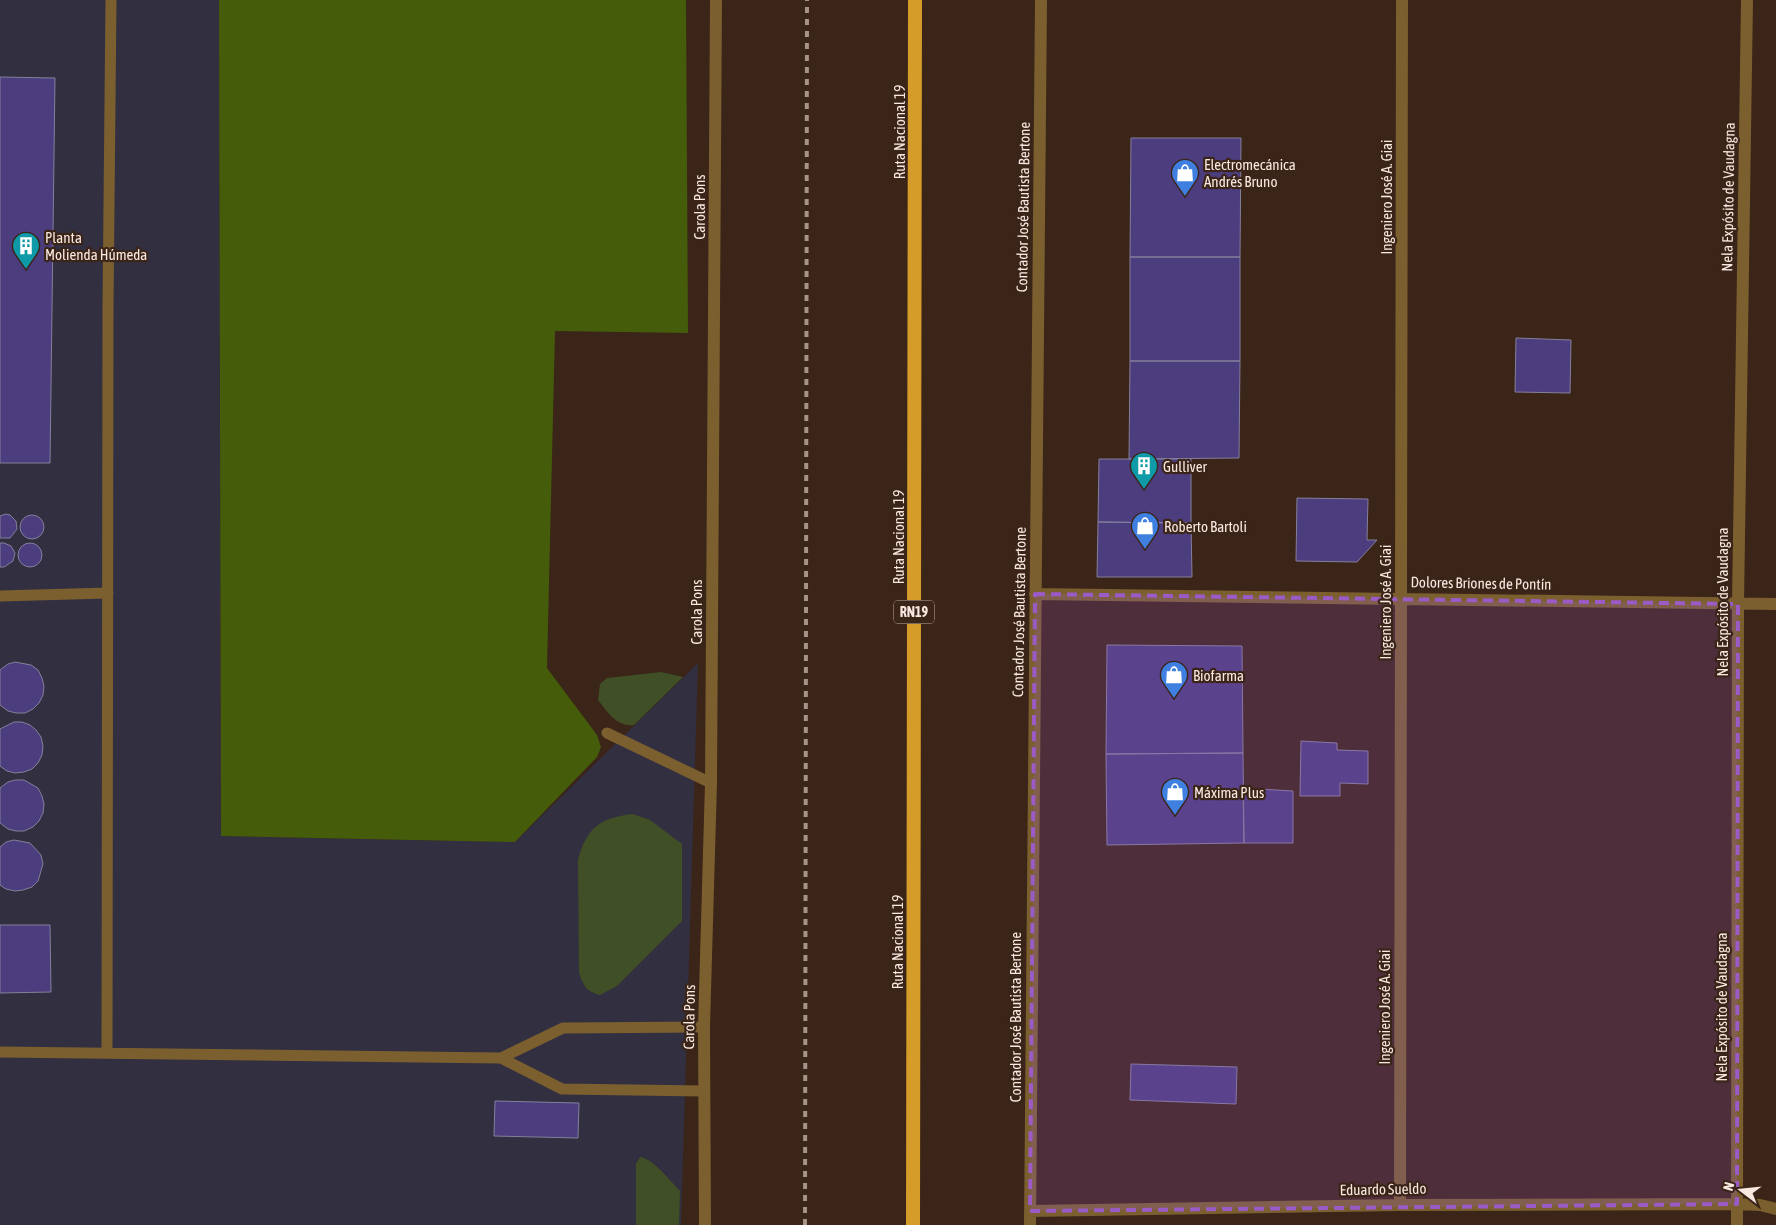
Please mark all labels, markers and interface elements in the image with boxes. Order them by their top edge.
street label: Ruta Nacional 19 [891,85,908,179]
street label: Contador José Bautista Bertone [1013,122,1033,292]
street label: Nela Expósito de Vaudagna [1718,122,1738,272]
street label: Ingeniero José A. Giai [1378,139,1395,255]
place label: Electromecánica Andrés Bruno [1204,156,1296,190]
shop icon: Electromecánica Andrés Bruno [1170,158,1200,197]
street label: Carola Pons [691,174,708,240]
place label: Planta Molienda Húmeda [45,229,147,263]
building icon: Planta Molienda Húmeda [11,231,41,270]
building icon: Gulliver [1129,451,1159,490]
place label: Gulliver [1163,458,1207,475]
street label: Ruta Nacional 19 [890,490,907,584]
shop icon: Roberto Bartoli [1130,511,1160,550]
place label: Roberto Bartoli [1164,518,1247,535]
street label: Contador José Bautista Bertone [1009,527,1029,697]
street label: Nela Expósito de Vaudagna [1714,527,1731,677]
street label: Ingeniero José A. Giai [1377,544,1394,660]
street label: Dolores Briones de Pontín [1410,573,1552,593]
street label: Carola Pons [688,579,705,645]
road number: RN19 [894,600,934,624]
shop icon: Biofarma [1159,660,1189,699]
place label: Biofarma [1193,667,1244,684]
shop icon: Máxima Plus [1160,777,1190,816]
place label: Máxima Plus [1194,784,1264,801]
street label: Ruta Nacional 19 [889,895,906,989]
street label: Contador José Bautista Bertone [1007,932,1024,1102]
street label: Nela Expósito de Vaudagna [1713,932,1730,1082]
street label: Ingeniero José A. Giai [1376,949,1393,1065]
street label: Carola Pons [680,984,698,1050]
north arrow [1716,1165,1766,1215]
street label: Eduardo Sueldo [1340,1180,1426,1198]
text: N [1720,1180,1737,1193]

